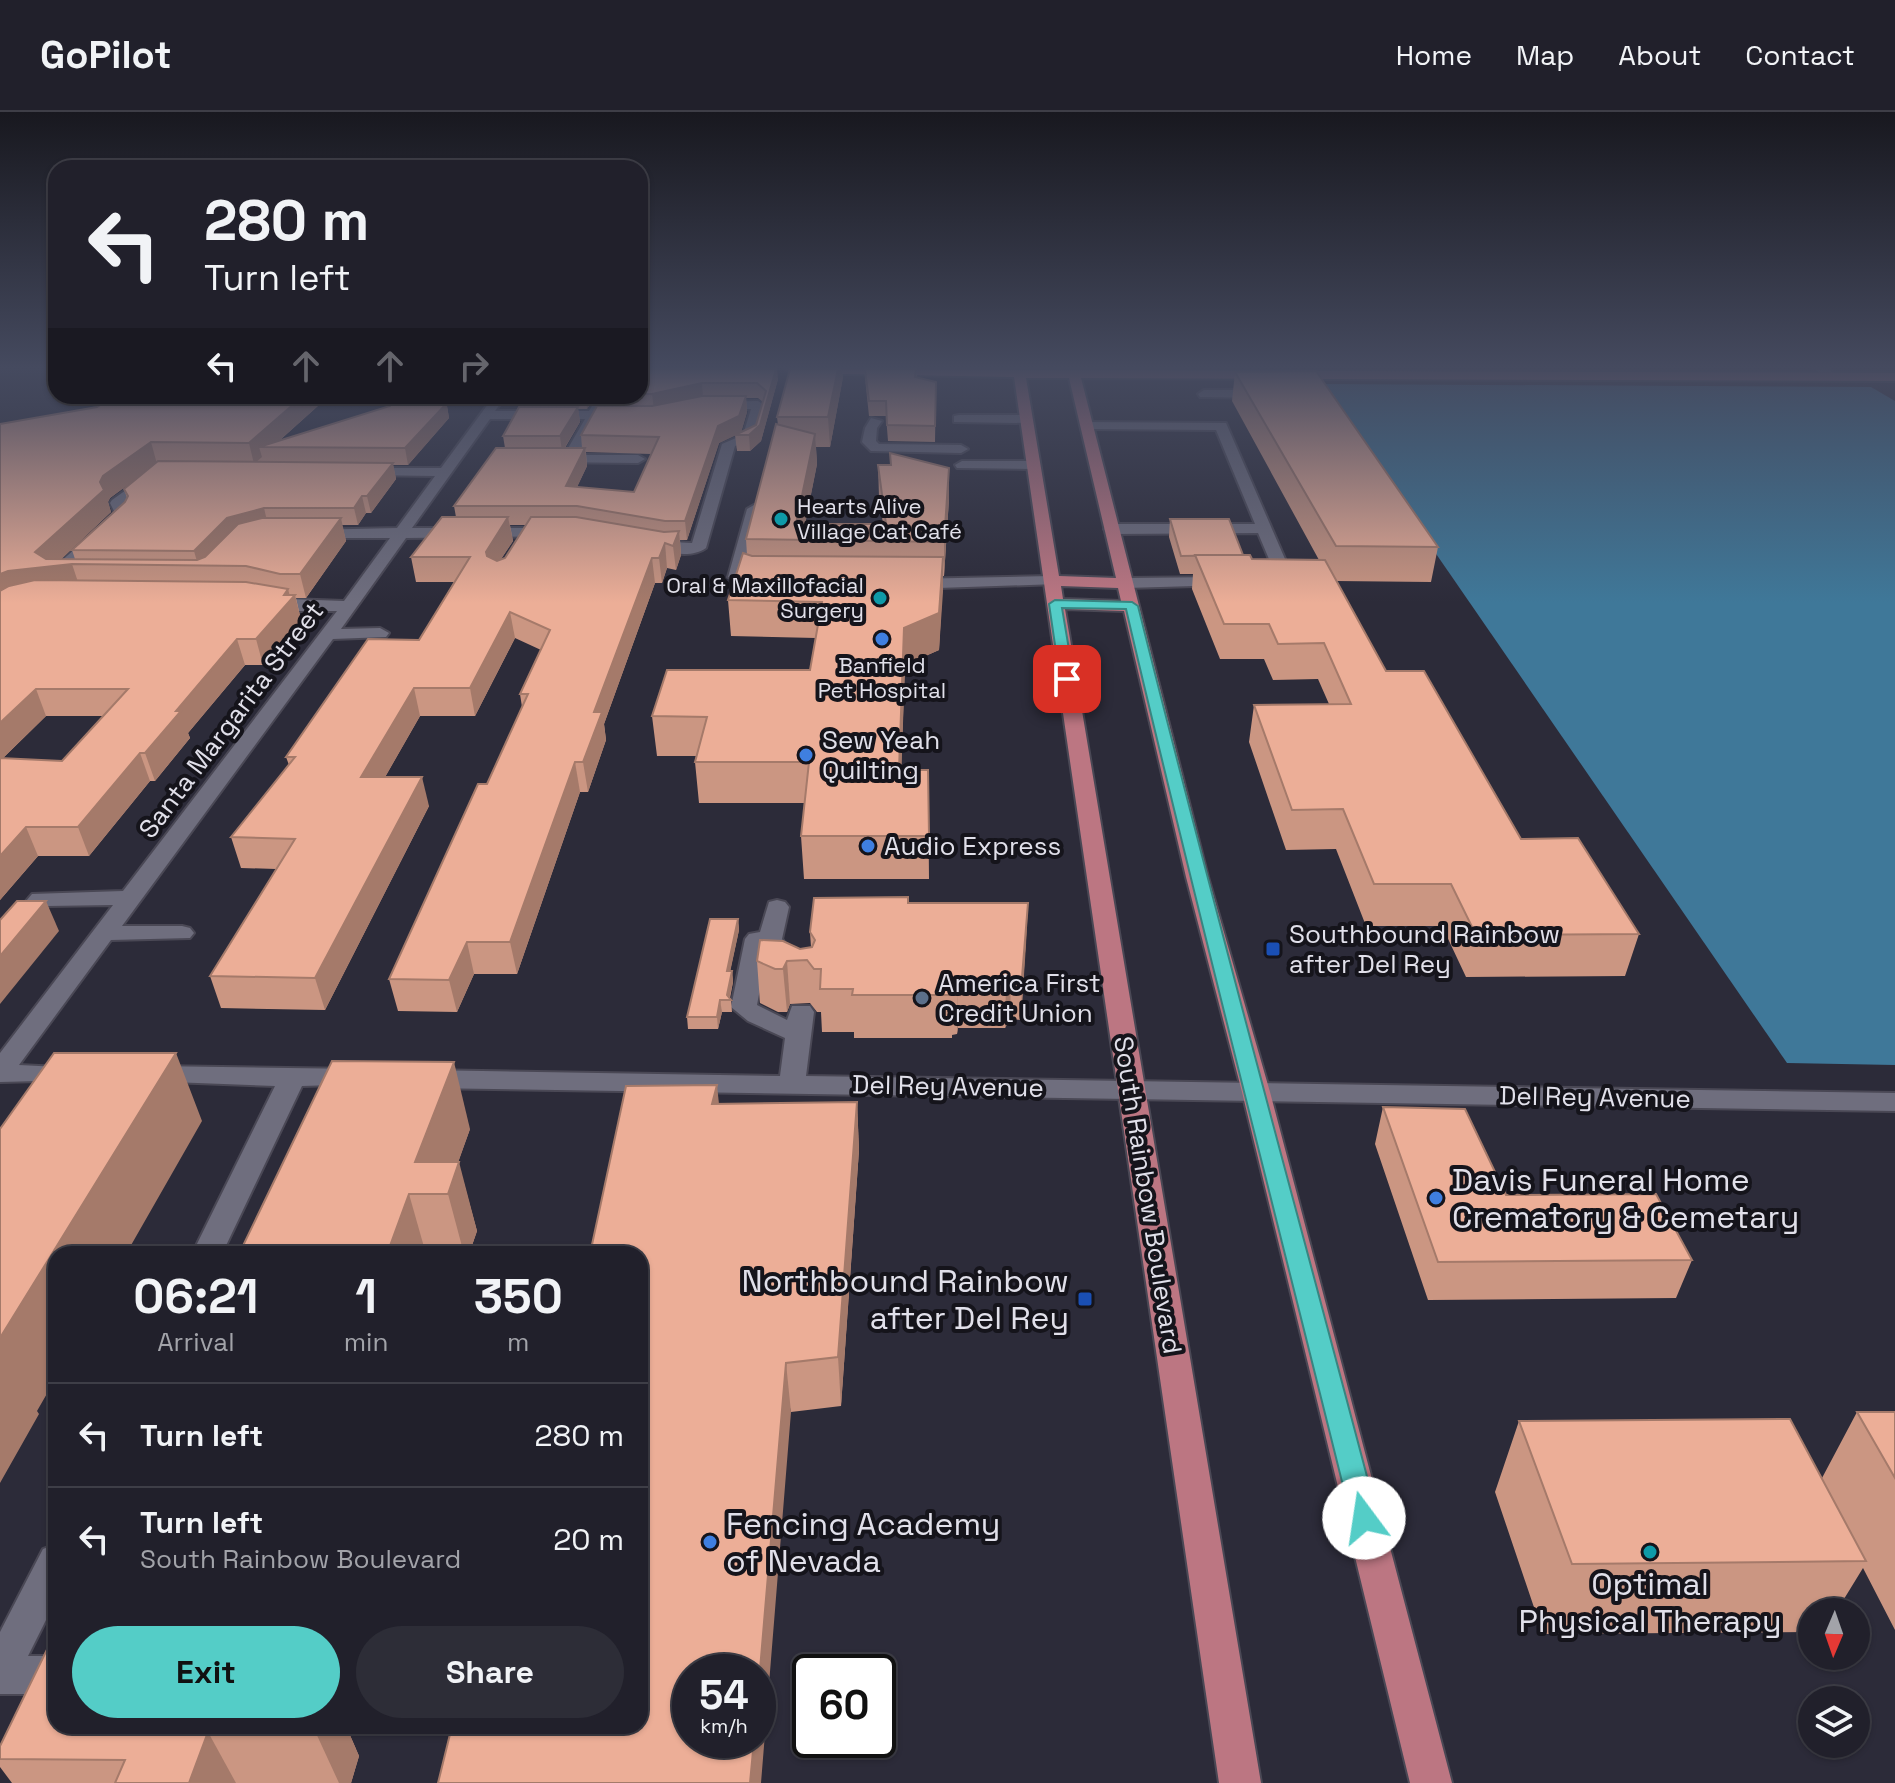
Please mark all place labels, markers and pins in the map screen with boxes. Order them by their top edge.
place label: Hearts Alive Village Cat Café [797,492,962,545]
marker: Hearts Alive Village Cat Café [772,510,790,528]
place label: Oral & Maxillofacial Surgery [666,571,864,624]
marker: Oral & Maxillofacial Surgery [871,589,889,607]
marker: Banfield Pet Hospital [873,630,891,648]
pin [1033,645,1101,713]
place label: Banfield Pet Hospital [818,651,946,704]
place label: Sew Yeah Quilting [822,723,940,787]
marker: Sew Yeah Quilting [797,746,815,764]
place label: Audio Express [884,829,1061,863]
marker: Audio Express [859,837,877,855]
place label: Southbound Rainbow after Del Rey [1289,917,1560,981]
marker: Southbound Rainbow after Del Rey [1264,940,1282,958]
place label: America First Credit Union [938,966,1101,1030]
marker: America First Credit Union [913,989,931,1007]
place label: Davis Funeral Home Crematory & Cemetary [1452,1160,1799,1237]
marker: Davis Funeral Home Crematory & Cemetary [1427,1189,1445,1207]
place label: Northbound Rainbow after Del Rey [741,1261,1069,1338]
marker: Northbound Rainbow after Del Rey [1076,1290,1094,1308]
place label: Fencing Academy of Nevada [726,1504,1000,1581]
marker: Fencing Academy of Nevada [701,1533,719,1551]
marker: Optimal Physical Therapy [1641,1543,1659,1561]
place label: Optimal Physical Therapy [1518,1564,1782,1641]

